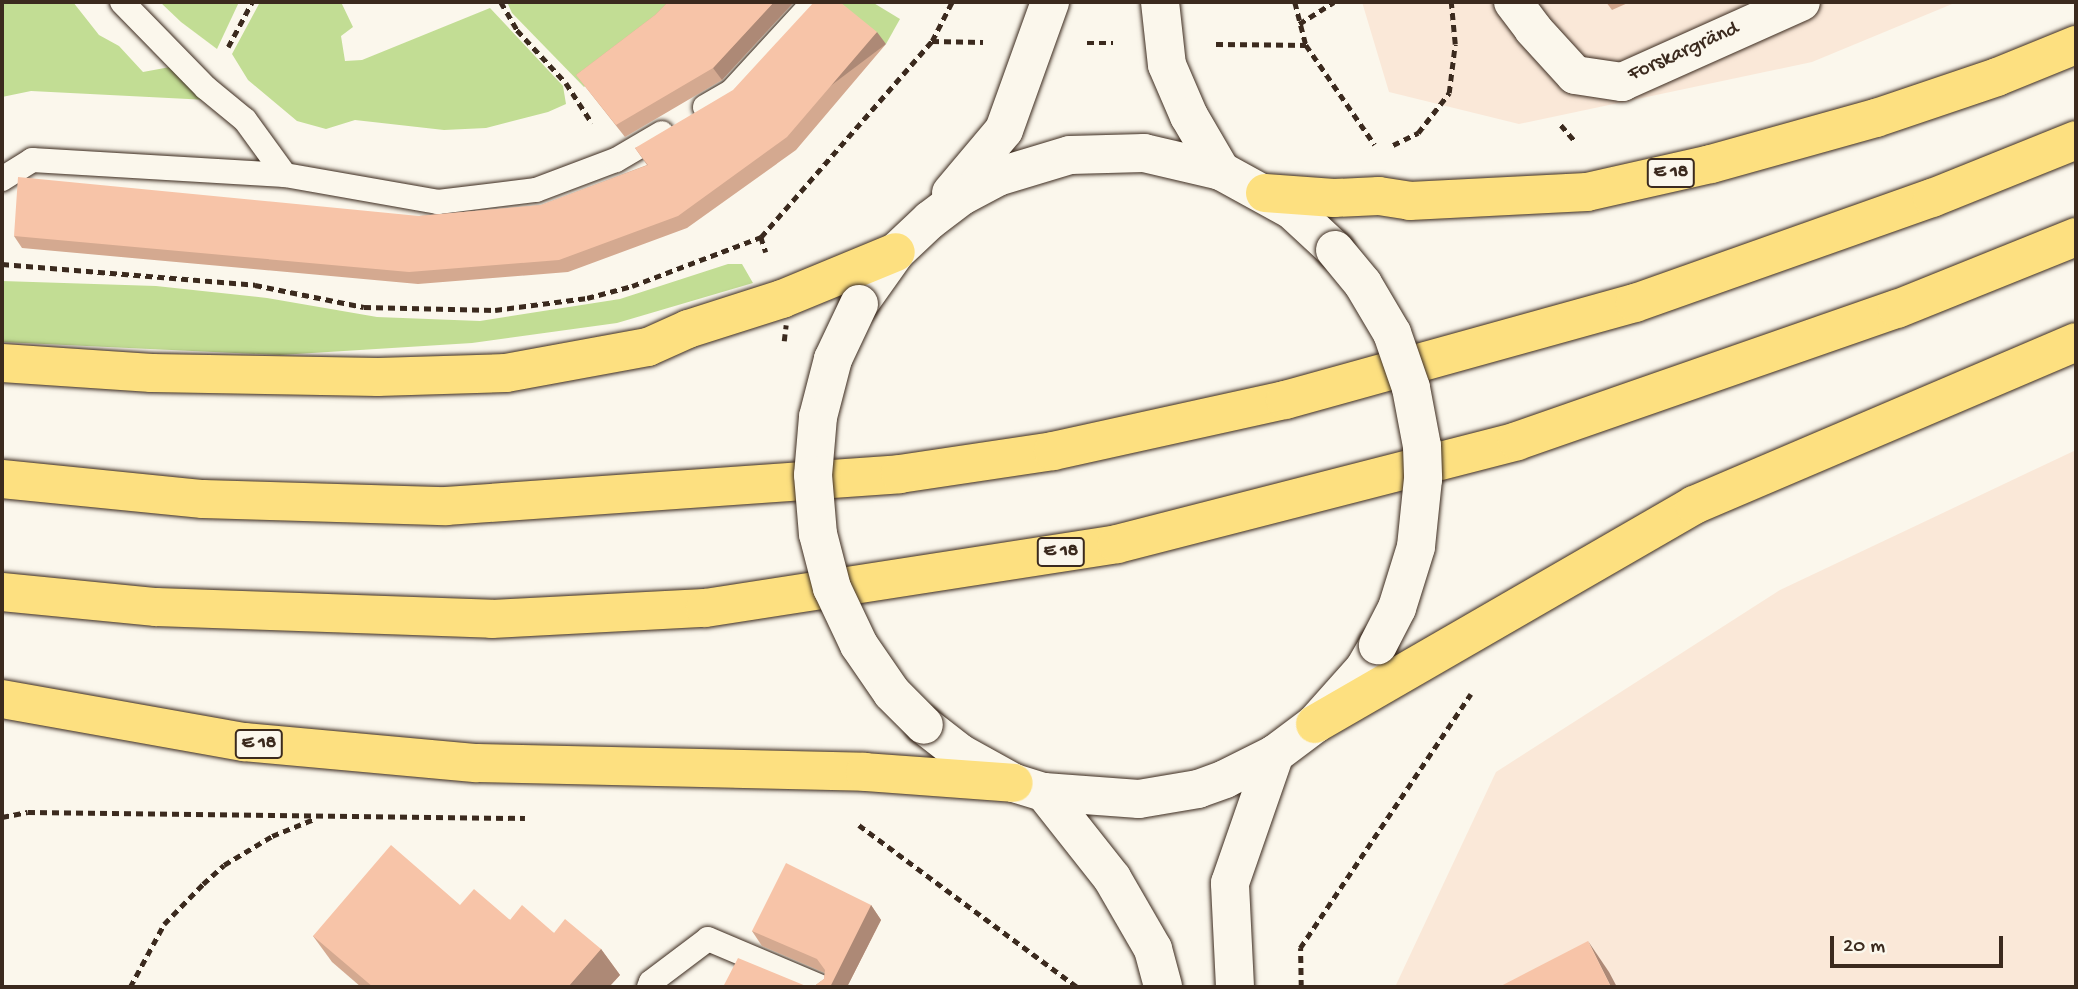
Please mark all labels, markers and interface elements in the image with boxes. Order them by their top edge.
street label: Forskargränd [1625,17,1743,89]
road number: E 18 [1646,158,1696,188]
road number: E 18 [1036,537,1086,568]
road number: E 18 [234,729,284,760]
scale bar [1833,922,2006,966]
text: 20 m [1843,935,1885,960]

